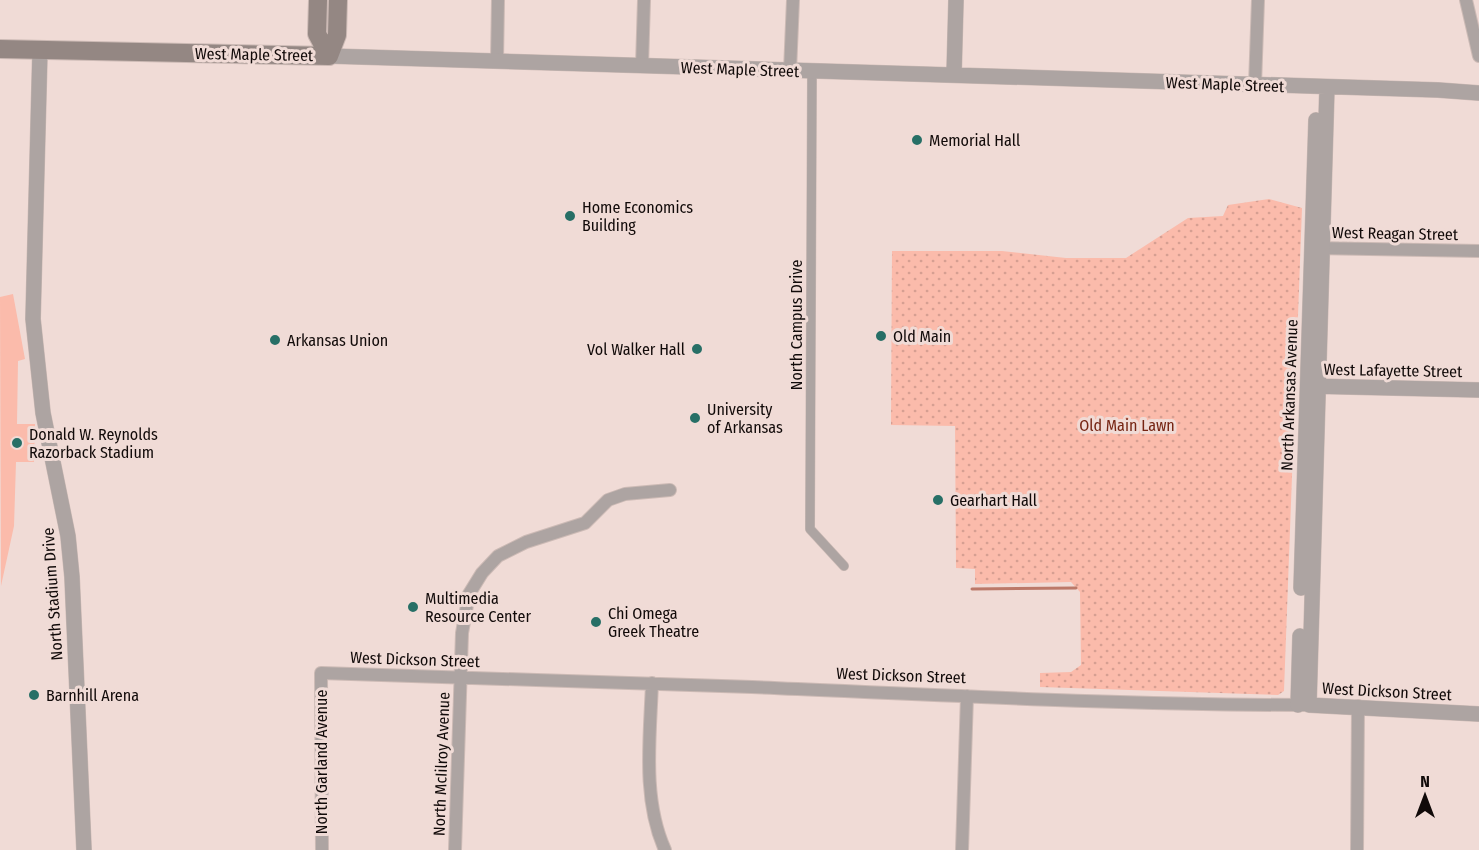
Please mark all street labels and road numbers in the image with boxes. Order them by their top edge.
street label: West Maple Street [195,44,314,65]
street label: West Maple Street [680,58,800,81]
street label: West Maple Street [1165,73,1285,96]
street label: West Reagan Street [1332,223,1459,244]
street label: North Campus Drive [787,260,806,390]
street label: North Arkansas Avenue [1277,319,1302,471]
street label: West Lafayette Street [1323,360,1463,381]
street label: North Stadium Drive [38,527,67,661]
street label: West Dickson Street [350,648,481,671]
street label: West Dickson Street [836,664,967,687]
street label: West Dickson Street [1322,679,1453,704]
street label: North Garland Avenue [312,690,331,834]
street label: North McIilroy Avenue [429,692,454,836]

